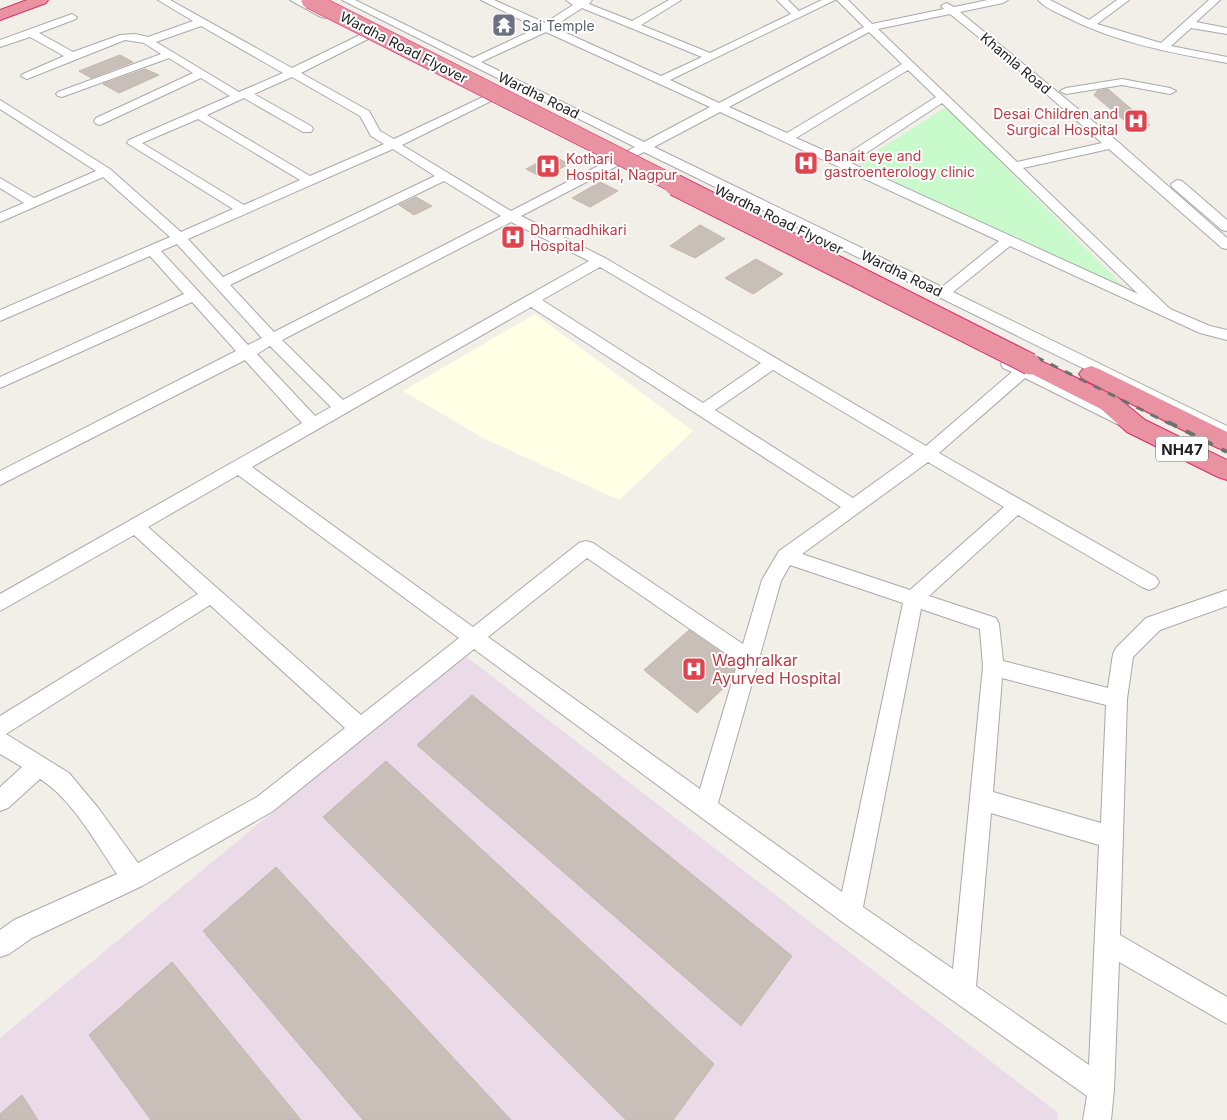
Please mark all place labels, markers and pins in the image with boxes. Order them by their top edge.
temple icon: Sai Temple [491,12,517,38]
place label: Sai Temple [522,17,595,34]
place label: Desai Children and Surgical Hospital [993,105,1118,138]
hospital icon: Desai Children and Surgical Hospital [1123,108,1149,134]
place label: Banait eye and gastroenterology clinic [824,147,975,180]
place label: Kothari Hospital, Nagpur [566,150,677,183]
hospital icon: Banait eye and gastroenterology clinic [793,150,819,176]
hospital icon: Kothari Hospital, Nagpur [535,153,561,179]
place label: Dharmadhikari Hospital [530,221,627,254]
hospital icon: Dharmadhikari Hospital [500,224,526,250]
place label: Waghralkar Ayurved Hospital [712,650,841,688]
hospital icon: Waghralkar Ayurved Hospital [681,656,707,682]

